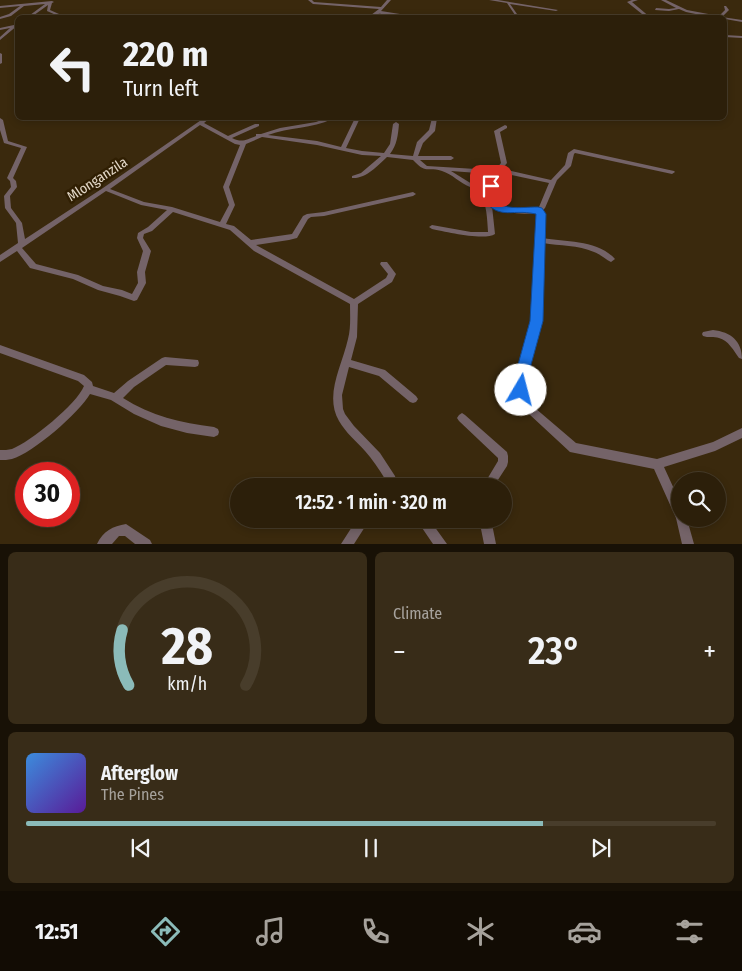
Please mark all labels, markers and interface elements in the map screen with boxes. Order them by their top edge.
text: 220 m [123,33,209,75]
icon: left [40,35,105,100]
text: Turn left [123,75,199,102]
street label: Mlonganzila [64,154,131,205]
pin [470,165,512,207]
icon: arrive [477,172,505,200]
position arrow [494,363,546,415]
speed limit sign: 30 [15,462,80,527]
map controls [671,472,726,527]
button: search [671,472,726,527]
text: 12:52 · 1 min · 320 m [295,491,447,514]
text: Climate [393,604,442,623]
text: 28 [161,615,213,678]
text: 23° [528,628,581,674]
text: − [393,635,406,668]
text: + [703,635,716,668]
text: km/h [168,673,207,695]
text: Afterglow [101,762,178,785]
text: The Pines [101,785,164,804]
icon: previous [127,834,155,862]
icon: pause [357,834,385,862]
icon: next [587,834,615,862]
icon: directions [148,914,183,949]
icon: music [253,914,288,949]
icon: phone [358,914,393,949]
icon: climate [463,914,498,949]
icon: car [567,914,602,949]
icon: filters [672,914,707,949]
text: 12:51 [35,918,79,945]

